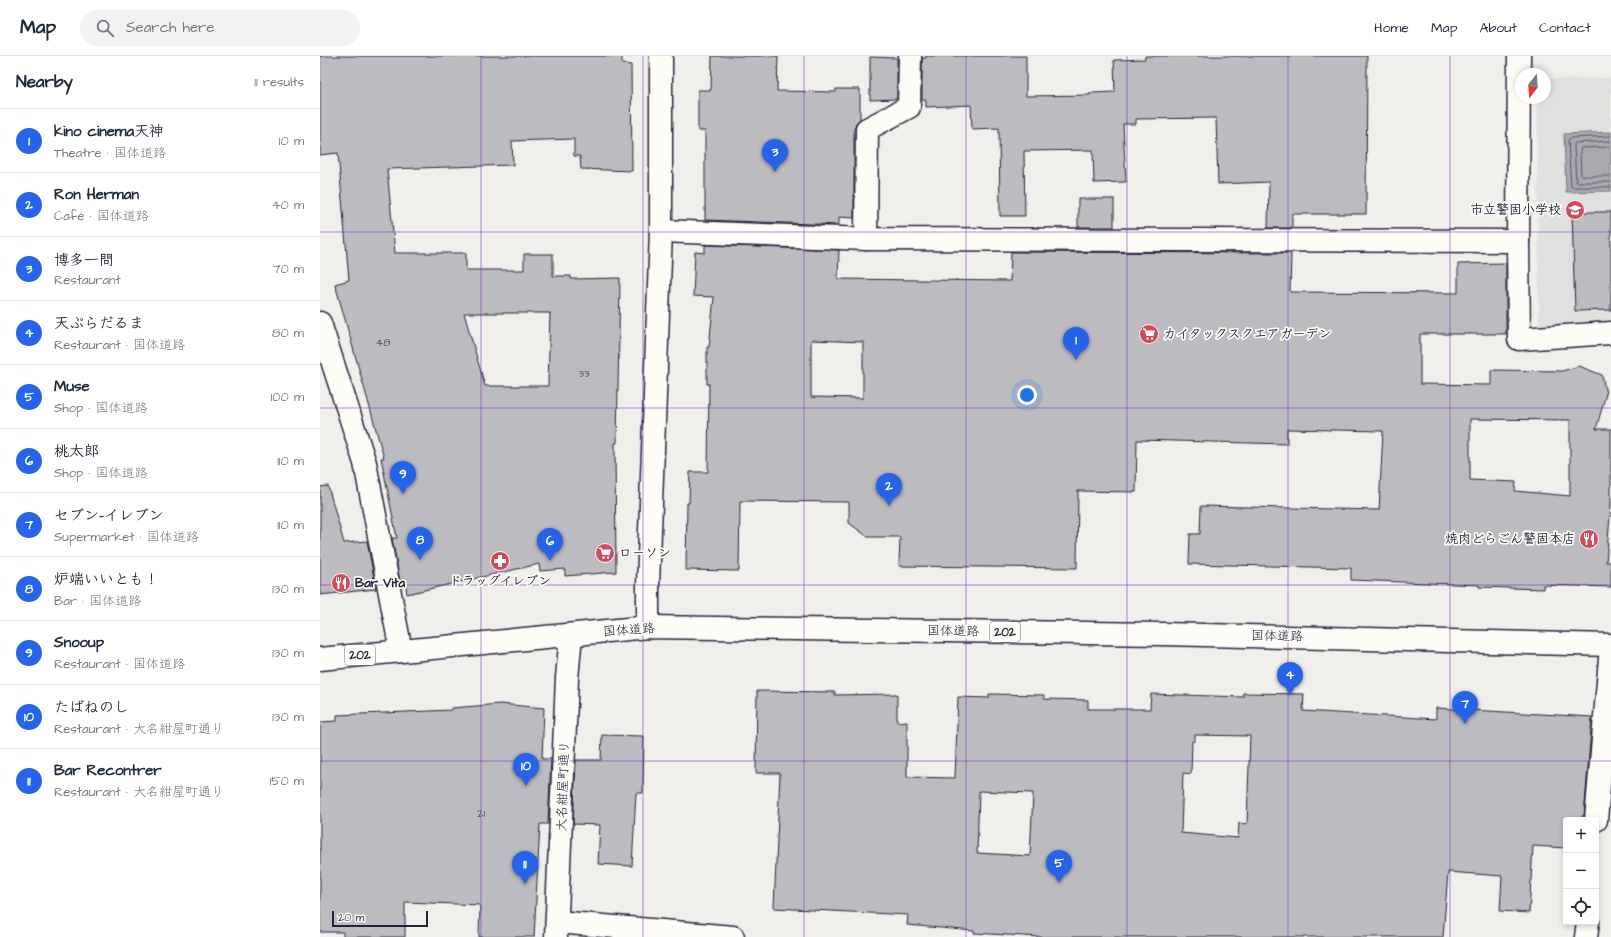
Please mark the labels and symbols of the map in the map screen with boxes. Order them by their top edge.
north arrow [1515,68,1551,104]
pin: 3 [762,139,788,172]
school or university icon: 市立警固小学校 [1564,199,1586,221]
place label: 市立警固小学校 [1470,201,1561,219]
supermarket icon: カイタックスクエアガーデン [1138,323,1160,345]
place label: カイタックスクエアガーデン [1163,325,1331,343]
pin: 1 [1063,327,1089,360]
house number: 48 [376,335,390,350]
house number: 33 [578,366,590,381]
your location [1017,385,1037,405]
pin: 9 [390,461,416,494]
pin: 2 [876,473,902,506]
pin: 8 [407,527,433,560]
pin: 6 [537,528,563,561]
restaurant icon: 焼肉どらごん警固本店 [1578,528,1600,550]
place label: 焼肉どらごん警固本店 [1445,530,1575,548]
supermarket icon: ローソン [594,542,616,564]
place label: ローソン [619,544,671,562]
pharmacy icon: ドラッグイレブン [489,550,511,572]
restaurant icon: Bar Vita [330,572,352,594]
place label: ドラッグイレブン [449,572,551,590]
place label: Bar Vita [355,574,406,592]
street label: 国体道路 [602,619,656,641]
street label: 国体道路 [927,622,979,640]
road number: 202 [990,622,1020,642]
street label: 国体道路 [1251,627,1303,645]
road number: 202 [345,645,375,665]
pin: 4 [1277,662,1303,695]
pin: 7 [1452,691,1478,724]
street label: 大名紺屋町通り [552,740,574,832]
pin: 10 [513,753,539,786]
house number: 21 [477,806,485,821]
pin: 5 [1046,850,1072,883]
pin: 11 [512,851,538,884]
scale bar [332,909,428,928]

